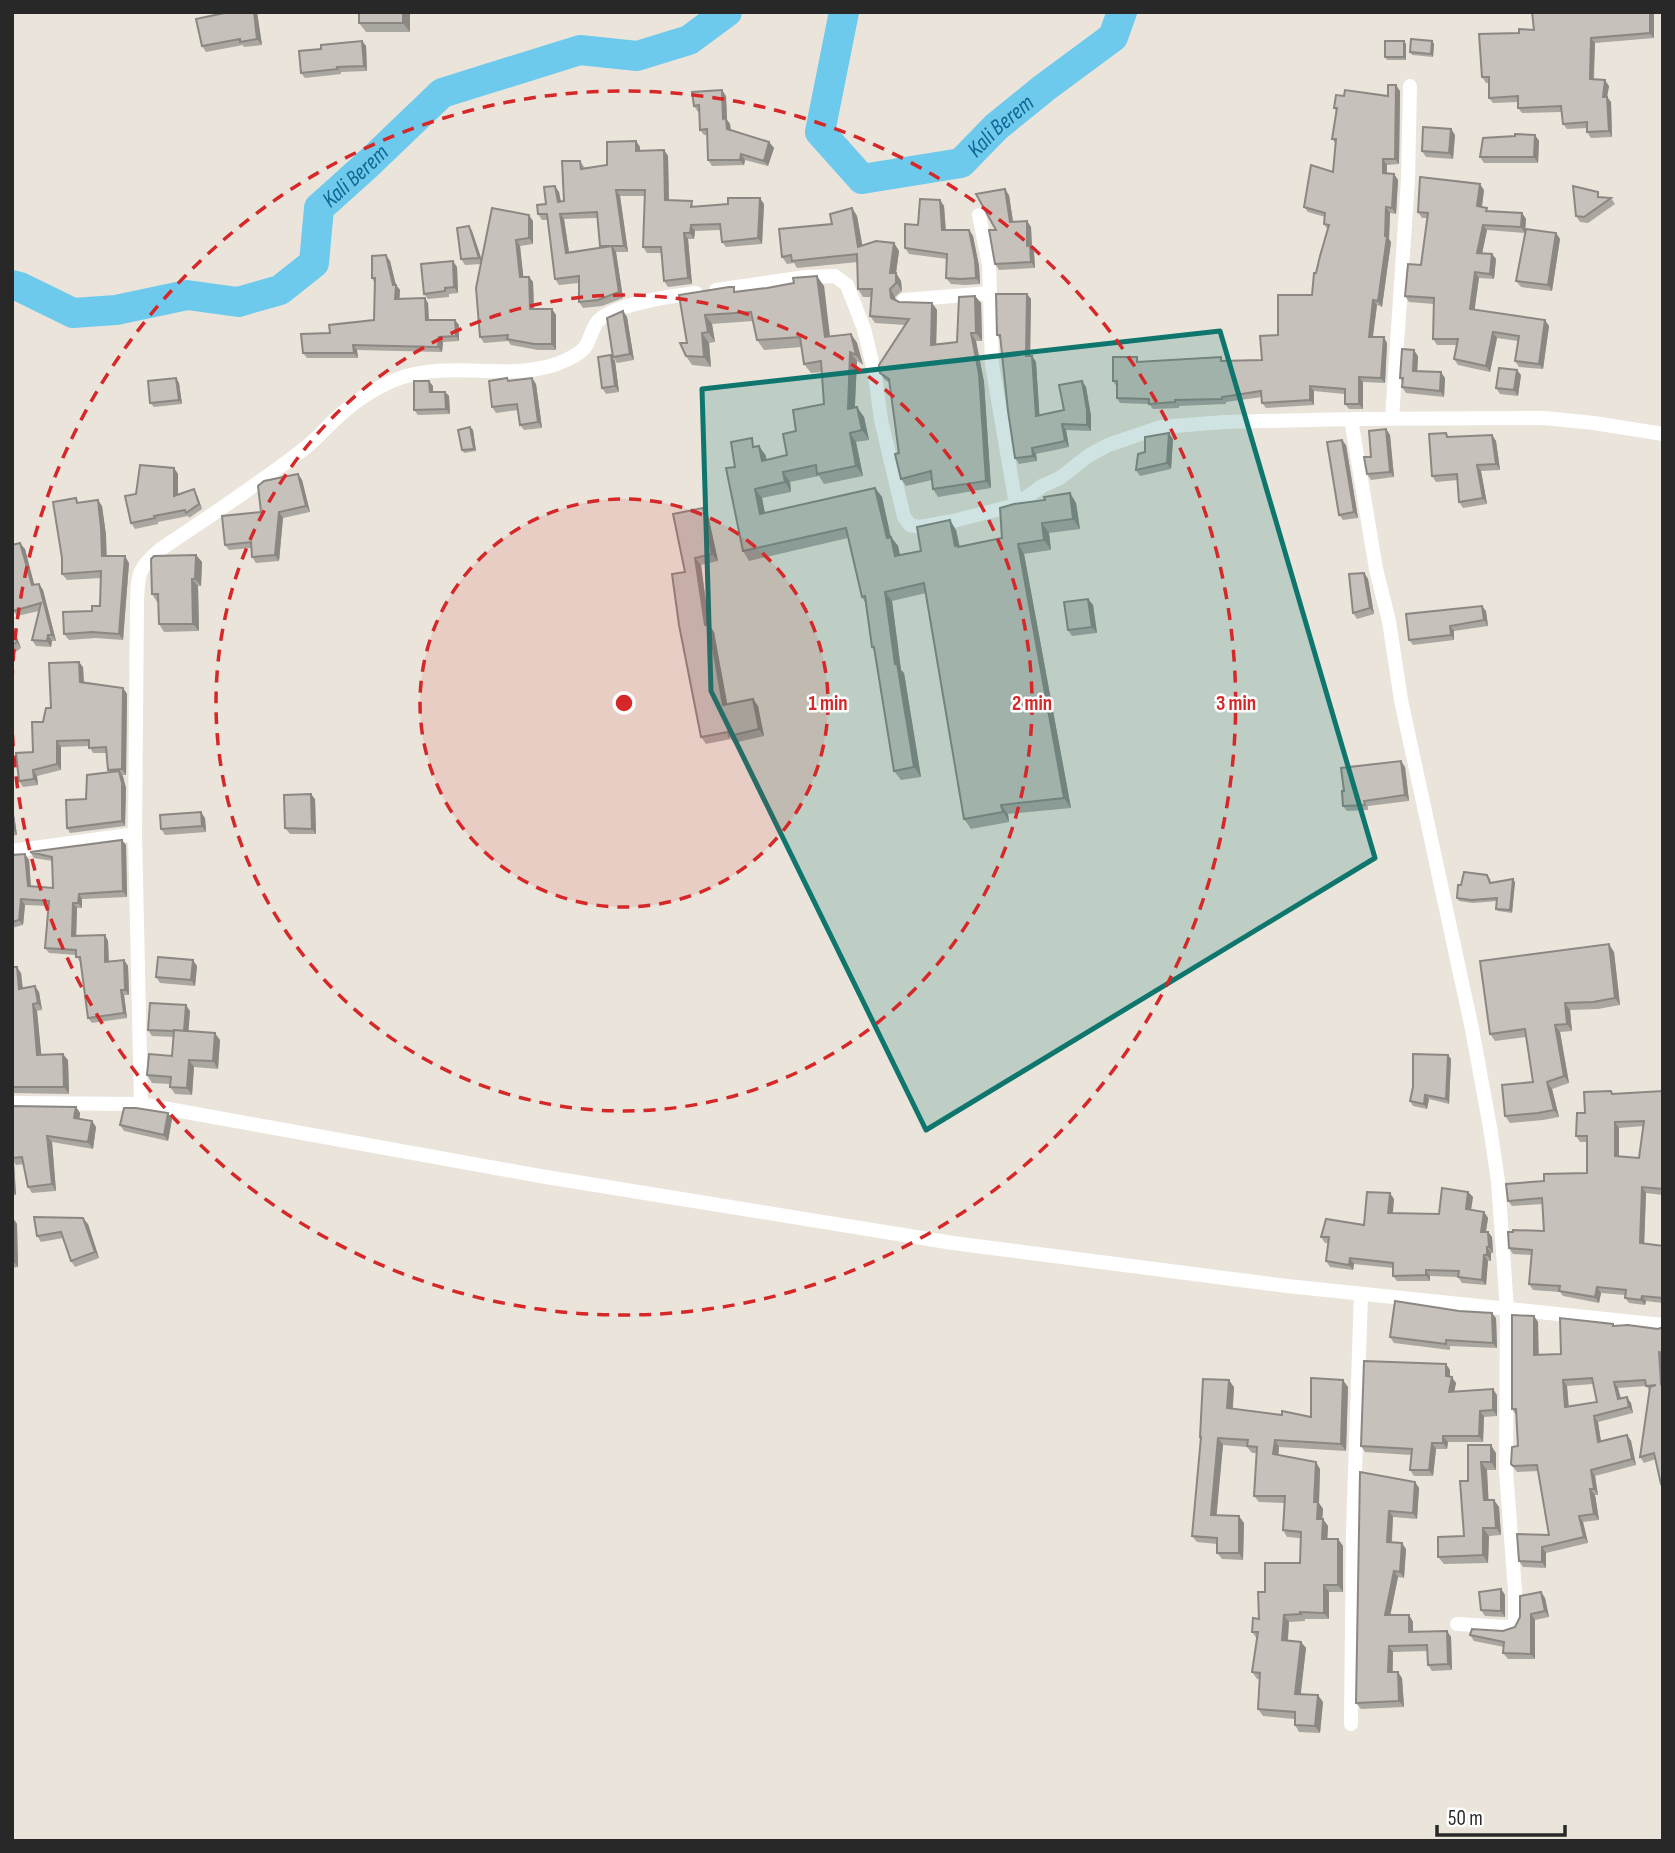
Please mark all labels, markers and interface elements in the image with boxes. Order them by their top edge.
water label: Kali Berem [962,89,1040,163]
water label: Kali Berem [316,139,395,214]
centre of rings [612,691,636,715]
text: 1 min [808,691,848,716]
text: 2 min [1012,691,1052,716]
text: 3 min [1216,691,1256,716]
scale bar [1437,1794,1565,1838]
text: 50 m [1448,1806,1483,1831]

